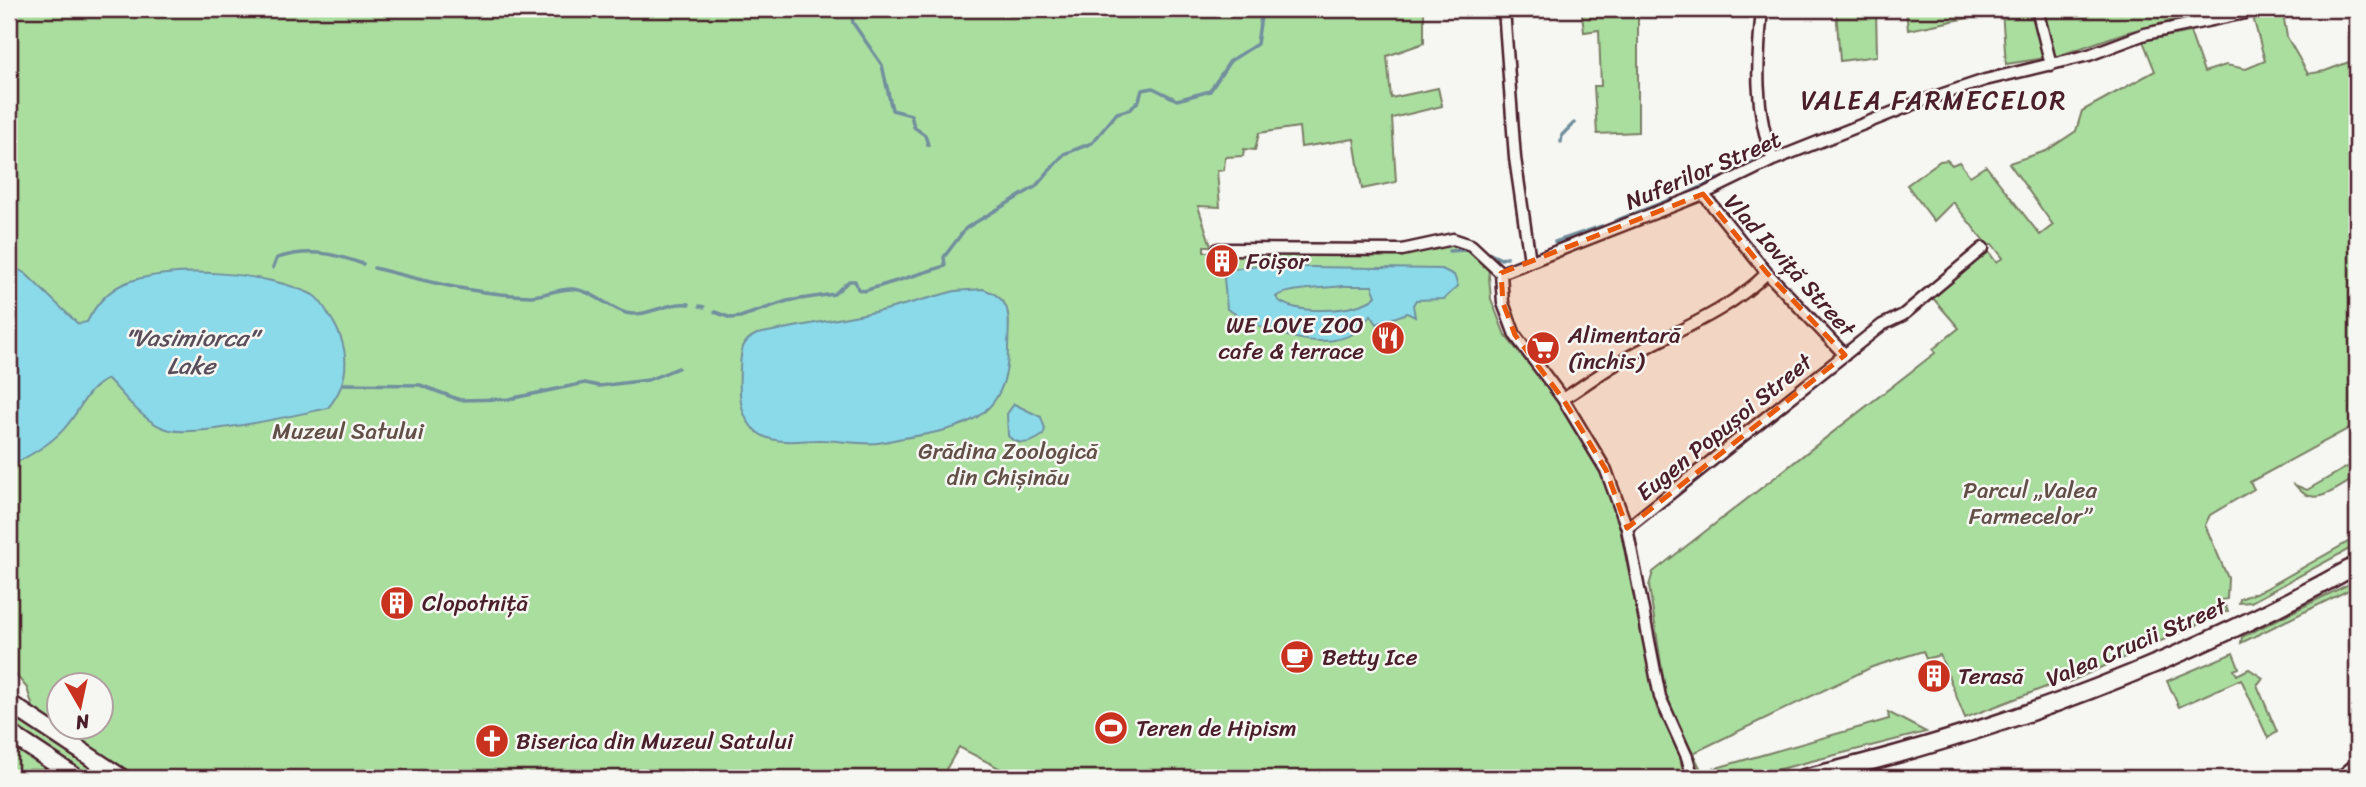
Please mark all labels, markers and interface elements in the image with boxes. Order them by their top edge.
district label: VALEA FARMECELOR [1801,77,2067,123]
street label: Nuferilor Street [1619,119,1788,222]
street label: Vlad Ioviță Street [1713,184,1867,348]
place label: Foișor [1246,241,1310,282]
building icon: Foișor [1203,242,1241,280]
place label: WE LOVE ZOO cafe & terrace [1219,305,1364,372]
place label: Alimentară (închis) [1567,315,1682,382]
water label: "Vasimiorca" Lake [124,317,264,387]
restaurant icon: WE LOVE ZOO cafe & terrace [1369,319,1407,357]
supermarket icon: Alimentară (închis) [1524,329,1562,367]
street label: Eugen Popușoi Street [1627,342,1823,512]
park label: Muzeul Satului [272,411,424,452]
park label: Grădina Zoologică din Chișinău [918,431,1099,498]
park label: Parcul „Valea Farmecelor” [1963,470,2097,537]
place label: Clopotniță [422,583,529,624]
building icon: Clopotniță [378,584,416,622]
street label: Valea Crucii Street [2040,585,2234,699]
place label: Betty Ice [1322,637,1418,678]
cafe icon: Betty Ice [1278,638,1316,676]
place label: Terasă [1958,656,2025,697]
building icon: Terasă [1915,657,1953,695]
north arrow [46,672,116,742]
text: N [73,705,93,740]
place label: Teren de Hipism [1136,708,1297,749]
sports icon: Teren de Hipism [1092,709,1130,747]
place label: Biserica din Muzeul Satului [516,721,794,762]
church icon: Biserica din Muzeul Satului [473,722,511,760]

